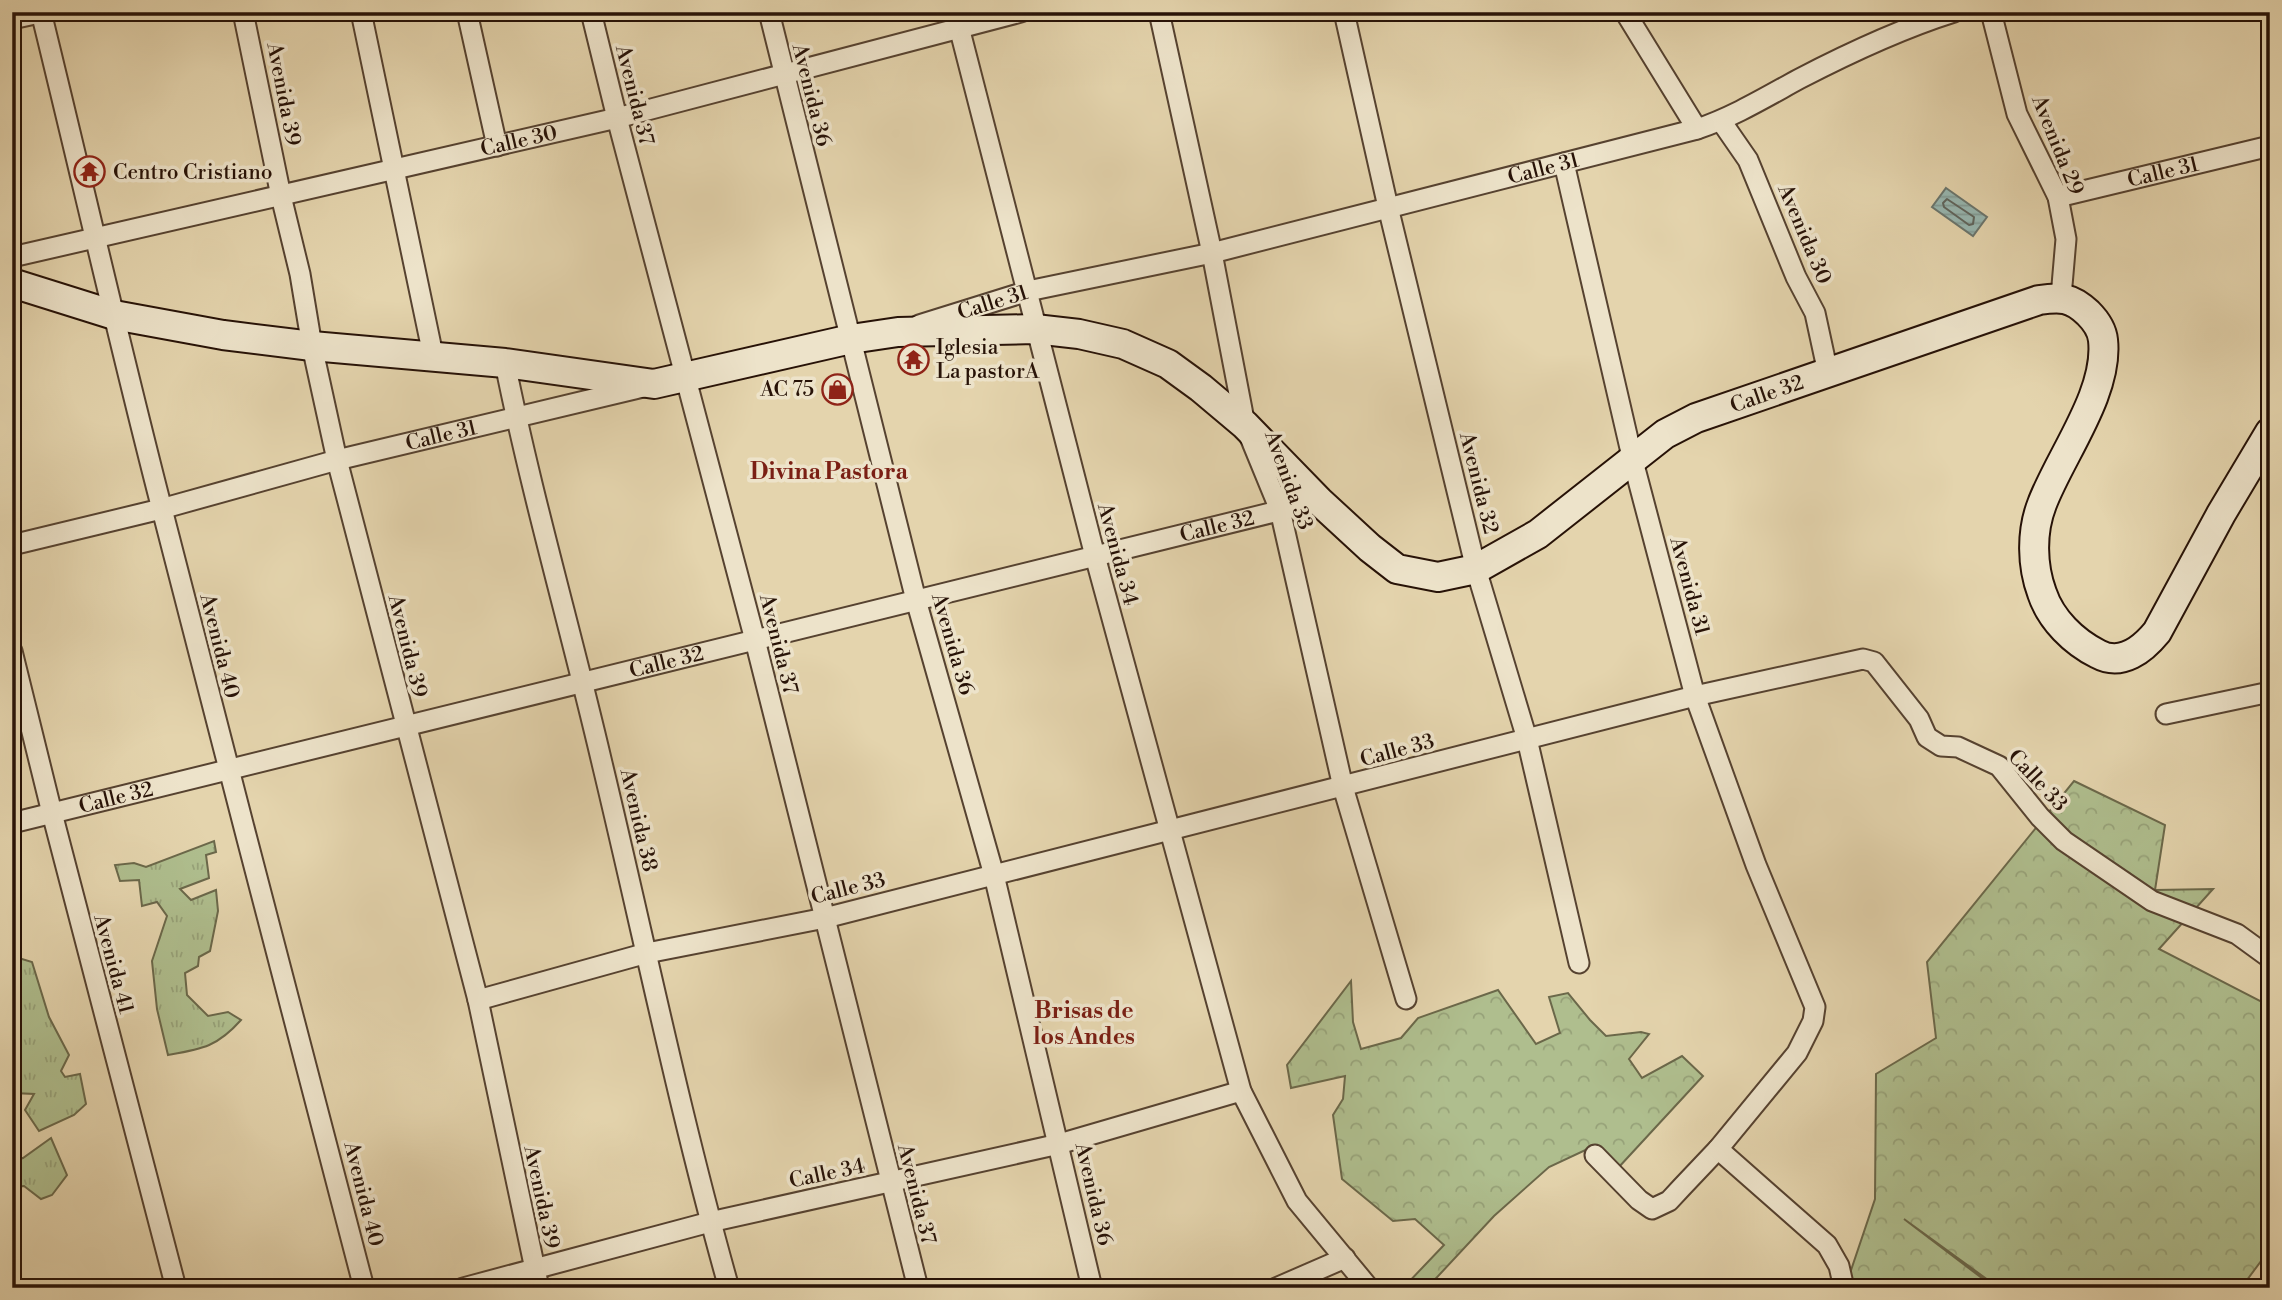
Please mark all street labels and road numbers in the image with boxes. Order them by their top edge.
street label: Avenida 39 [260,39,306,148]
street label: Avenida 36 [785,40,836,149]
street label: Avenida 37 [609,42,659,148]
street label: Avenida 29 [2025,91,2089,199]
street label: Calle 30 [478,120,560,163]
street label: Calle 31 [1505,148,1582,191]
street label: Calle 31 [2125,152,2202,194]
street label: Avenida 30 [1771,180,1837,288]
street label: Calle 31 [954,280,1031,326]
street label: Calle 32 [1727,370,1807,419]
street label: Calle 31 [403,415,480,457]
street label: Avenida 33 [1258,426,1318,533]
street label: Avenida 32 [1453,429,1503,537]
street label: Avenida 34 [1091,499,1143,608]
street label: Calle 32 [1177,505,1257,549]
street label: Avenida 31 [1663,533,1715,638]
street label: Avenida 36 [925,589,979,698]
street label: Avenida 40 [193,590,245,701]
street label: Avenida 39 [381,591,432,700]
street label: Avenida 37 [753,591,803,697]
street label: Calle 32 [627,641,707,684]
street label: Calle 33 [1357,729,1437,773]
street label: Calle 33 [2002,744,2073,817]
street label: Avenida 38 [613,765,662,874]
street label: Calle 32 [76,777,156,820]
street label: Calle 33 [808,867,888,911]
street label: Avenida 41 [87,911,139,1017]
street label: Avenida 40 [337,1138,389,1249]
street label: Avenida 36 [1068,1139,1118,1248]
street label: Avenida 37 [891,1141,941,1247]
street label: Avenida 39 [517,1142,565,1251]
street label: Calle 34 [787,1153,867,1195]

